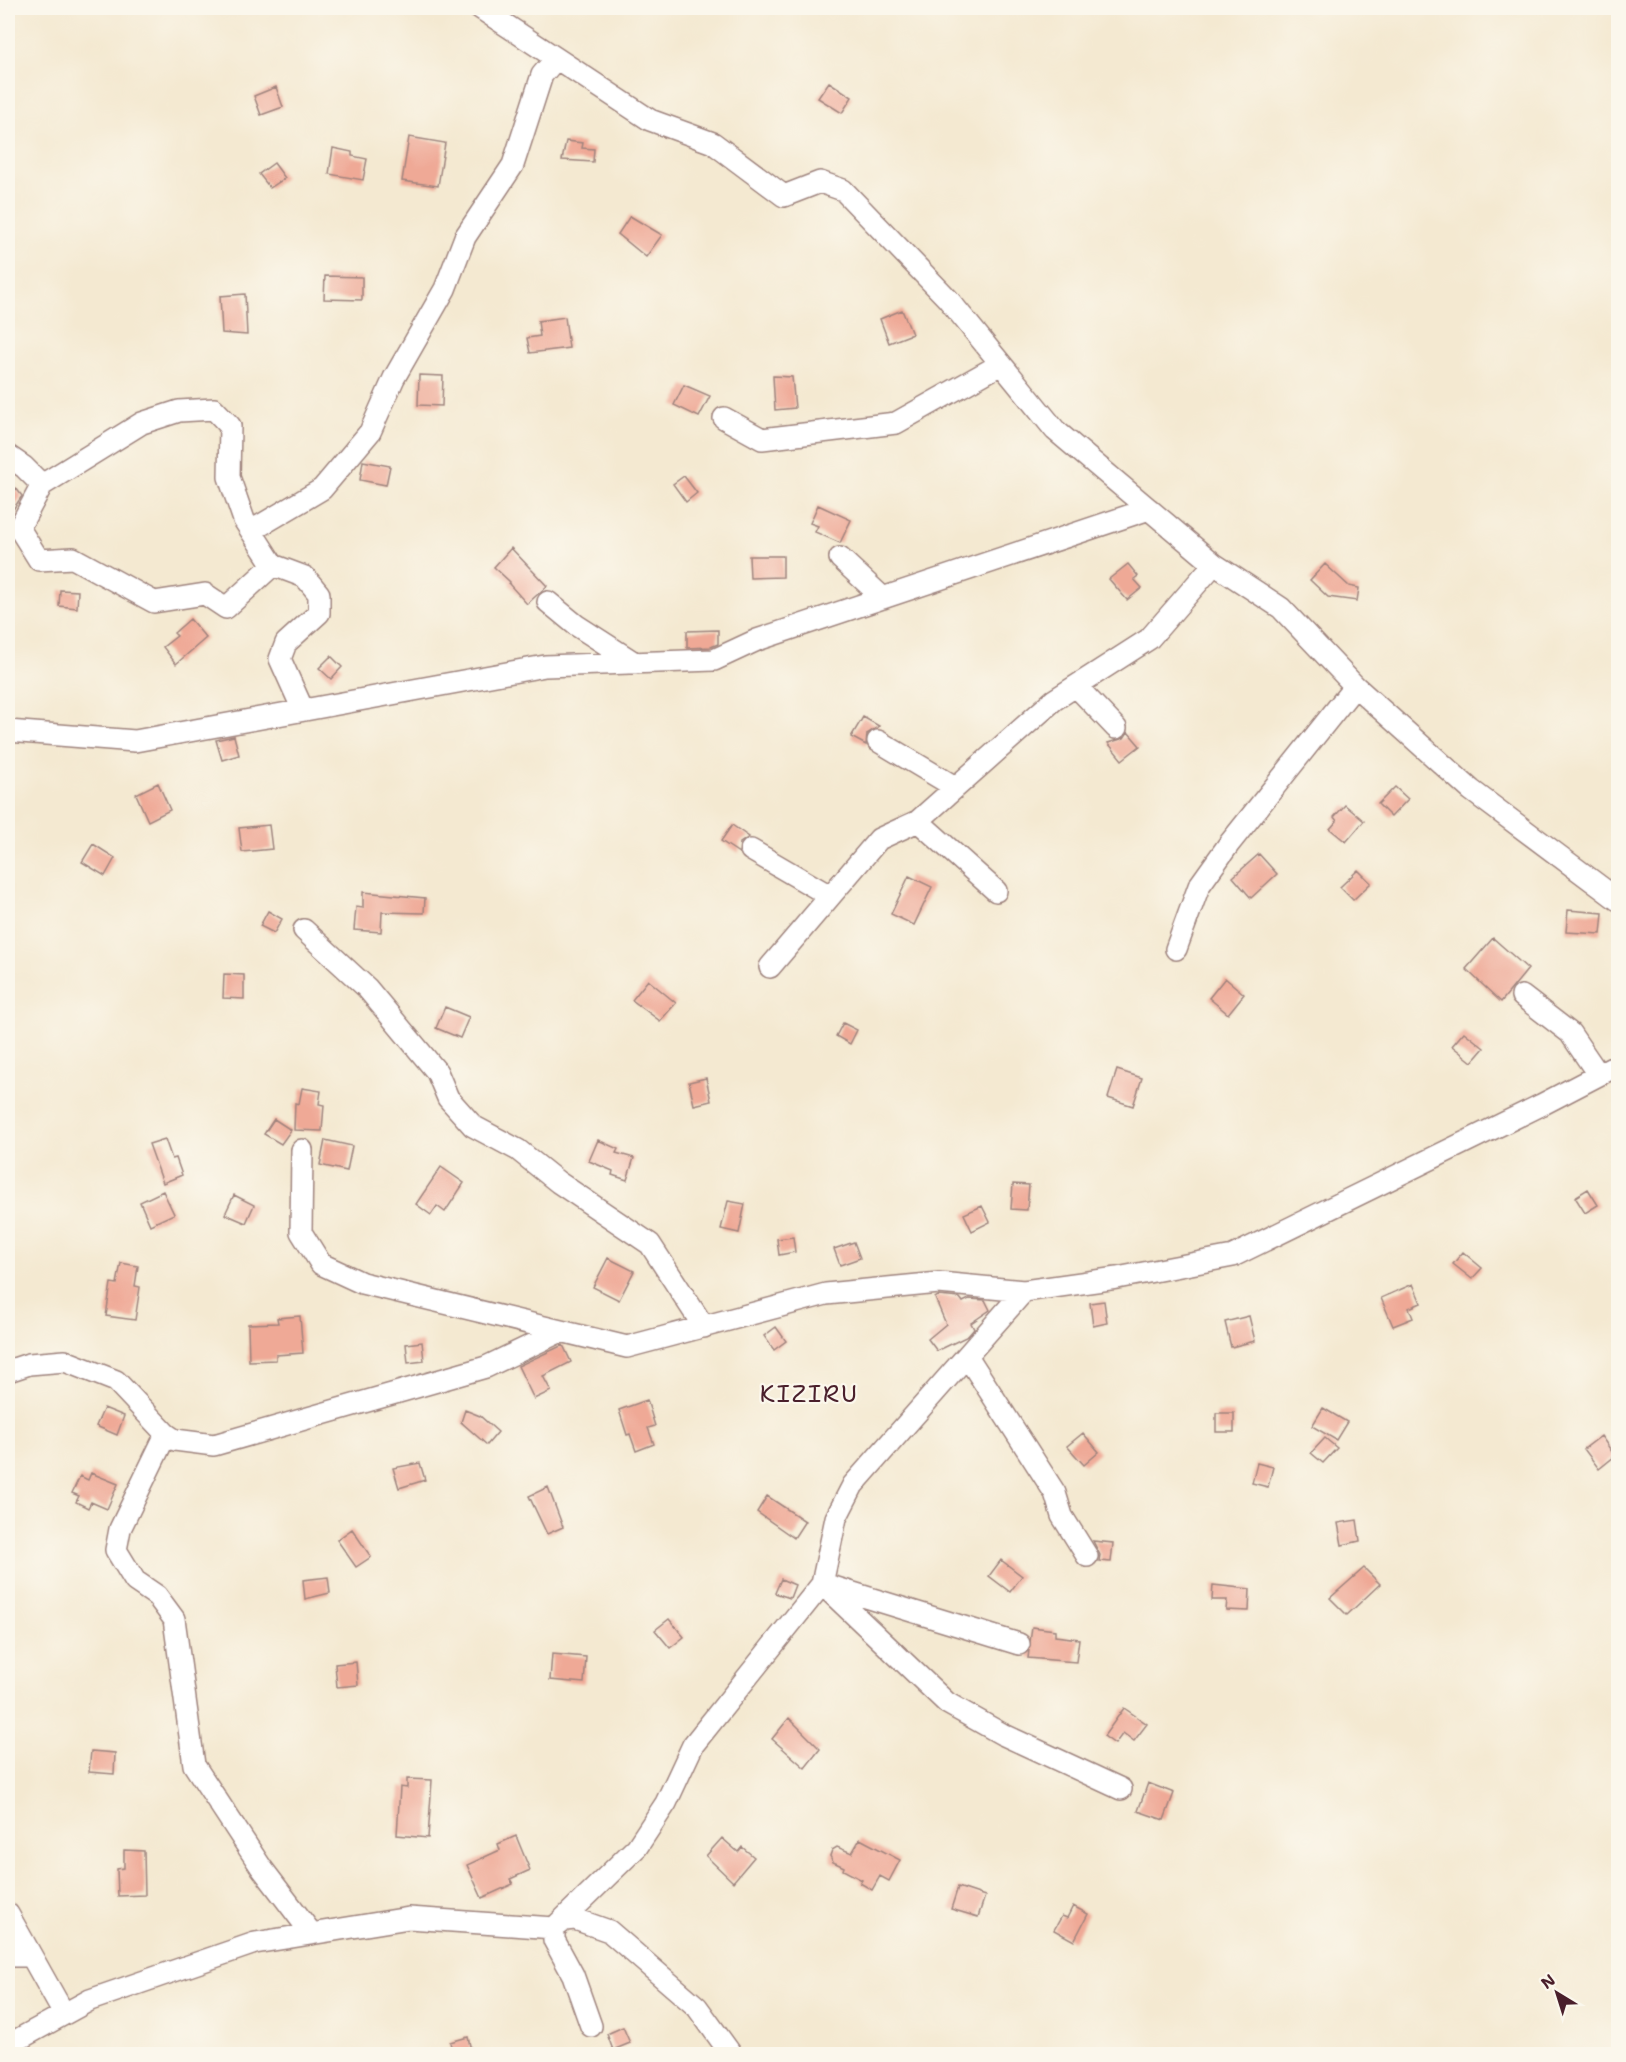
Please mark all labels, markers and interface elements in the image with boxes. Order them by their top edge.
district label: KIZIRU [760,1378,858,1410]
north arrow [1527,1963,1587,2023]
text: N [1537,1969,1560,1994]

